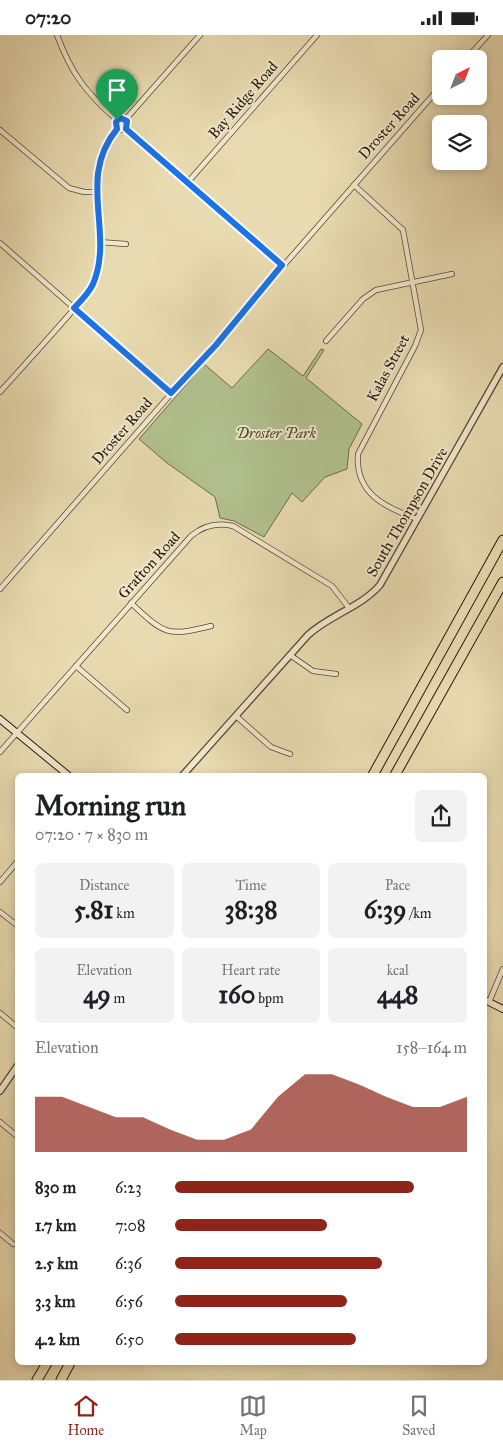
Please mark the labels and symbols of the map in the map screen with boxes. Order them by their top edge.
north arrow [432,50,488,105]
street label: Bay Ridge Road [204,57,282,142]
pin [96,69,138,120]
street label: Droster Road [355,89,424,163]
street label: Kalas Street [363,331,413,405]
street label: Droster Road [88,393,156,468]
park label: Droster Park [236,424,316,442]
street label: South Thompson Drive [363,444,451,580]
street label: Grafton Road [114,527,184,602]

